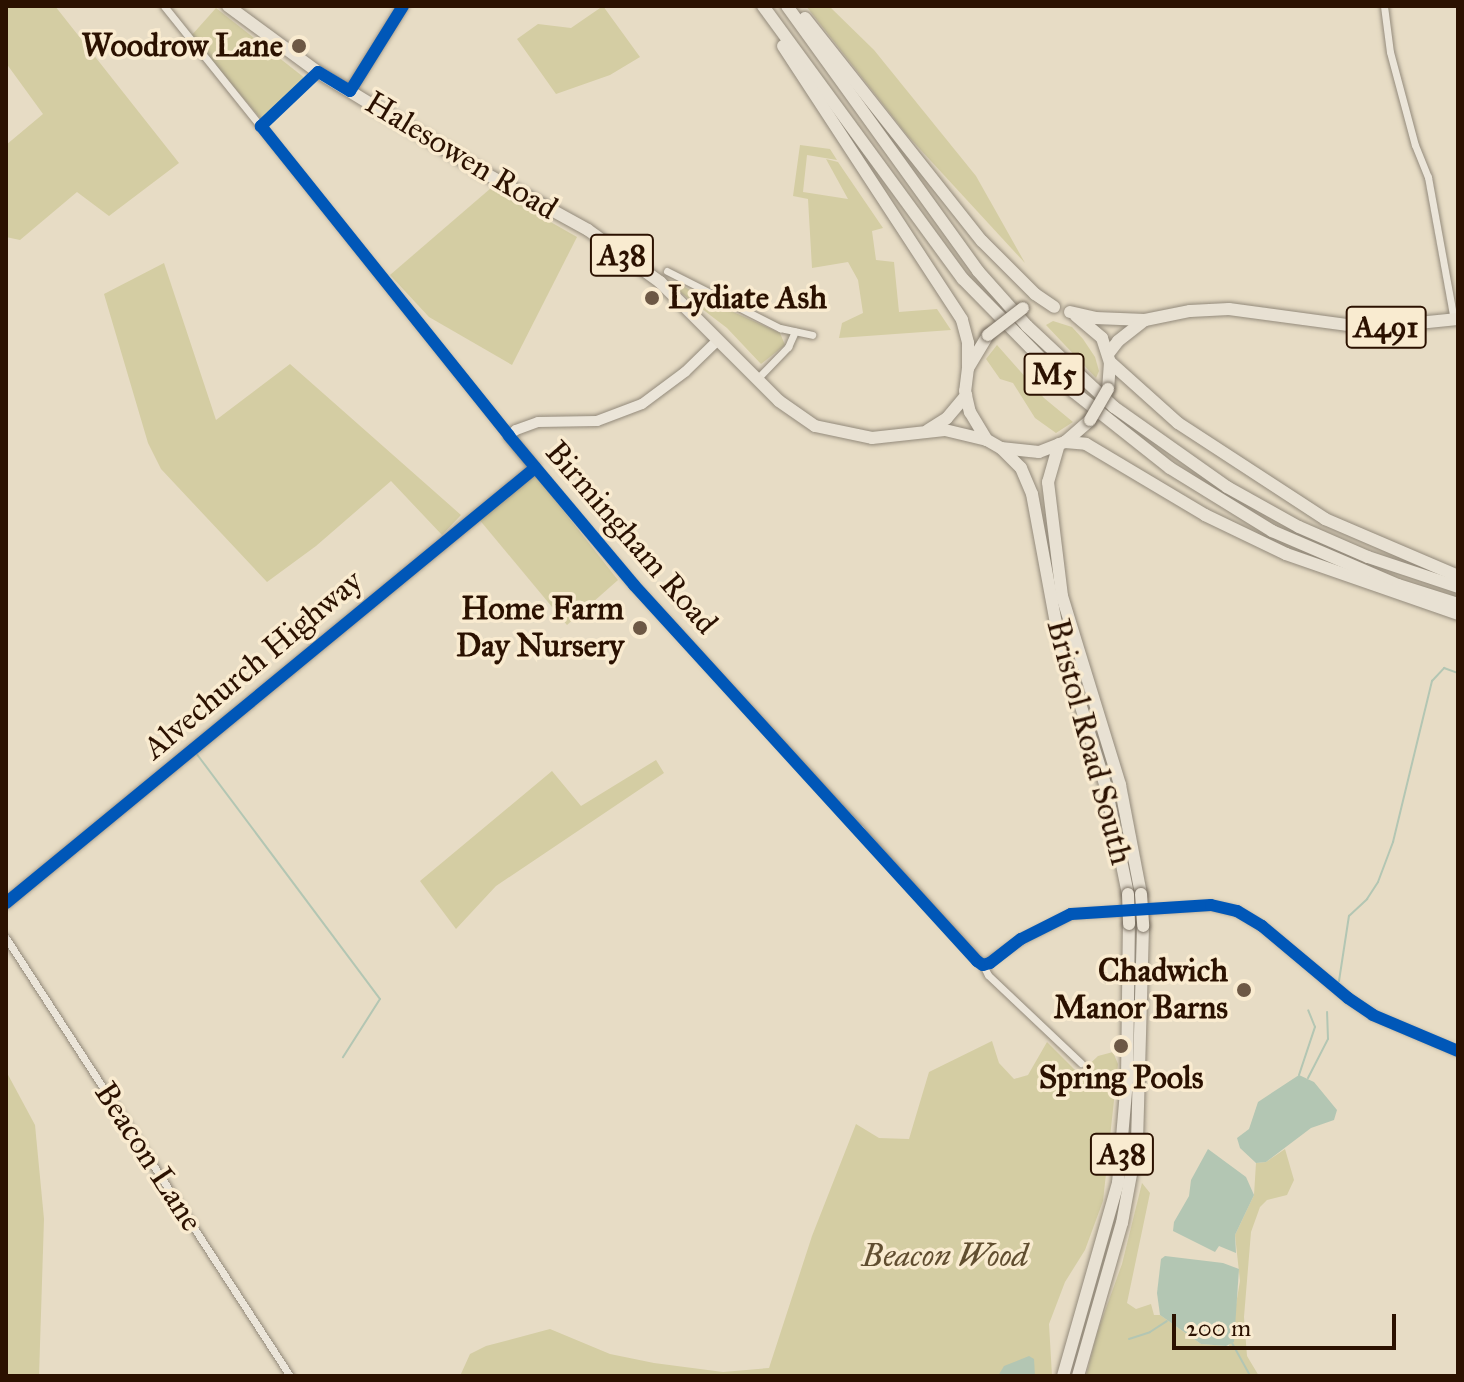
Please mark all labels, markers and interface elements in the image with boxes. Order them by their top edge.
place label: Woodrow Lane [81,27,283,65]
marker: Woodrow Lane [290,37,308,55]
street label: Halesowen Road [358,84,564,228]
road number: A38 [588,229,656,281]
place label: Lydiate Ash [668,279,827,317]
marker: Lydiate Ash [643,289,661,307]
road number: A491 [1344,301,1428,353]
road number: M5 [1022,348,1086,400]
street label: Birmingham Road [537,434,725,642]
street label: Alvechurch Highway [136,562,370,768]
place label: Home Farm Day Nursery [456,591,624,666]
street label: Bristol Road South [1038,615,1140,869]
marker: Home Farm Day Nursery [631,619,649,637]
place label: Chadwich Manor Barns [1053,953,1228,1028]
marker: Chadwich Manor Barns [1235,981,1253,999]
marker: Spring Pools [1112,1037,1130,1055]
place label: Spring Pools [1039,1059,1203,1097]
street label: Beacon Lane [86,1075,210,1239]
road number: A38 [1088,1128,1156,1180]
park label: Beacon Wood [862,1237,1028,1275]
scale bar [1176,1298,1400,1348]
text: 200 m [1186,1313,1251,1343]

